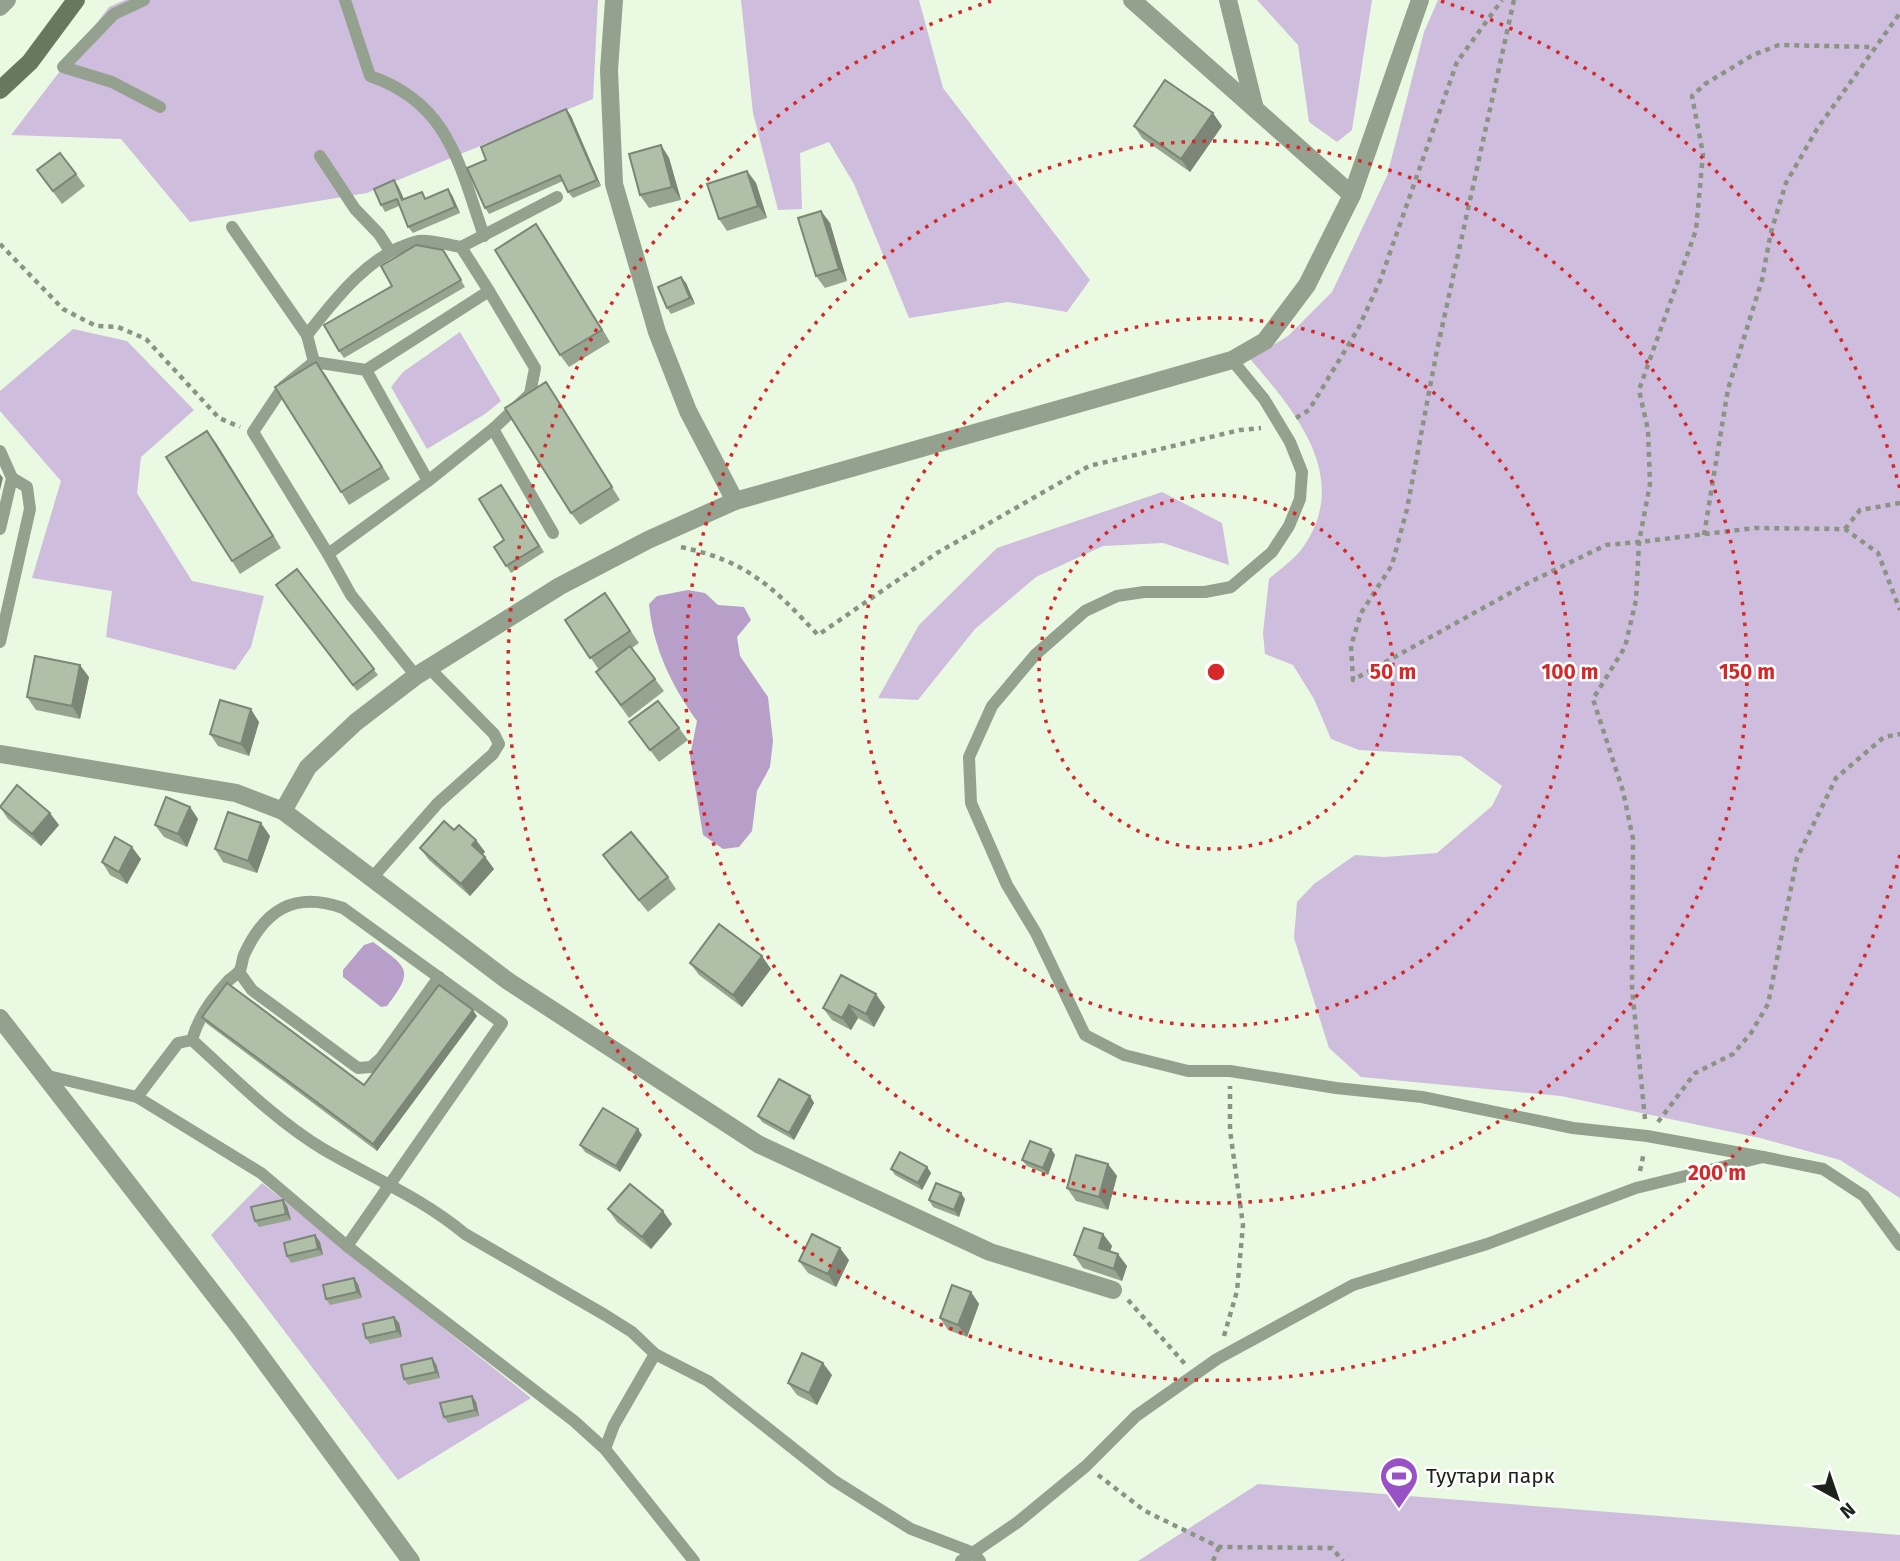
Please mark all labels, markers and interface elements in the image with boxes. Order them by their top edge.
text: 50 m [1370,659,1416,685]
text: 100 m [1541,659,1599,685]
text: 150 m [1719,659,1775,685]
centre of rings [1204,660,1228,684]
text: 200 m [1688,1160,1746,1186]
sports icon: Туутари парк [1378,1455,1420,1510]
place label: Туутари парк [1426,1463,1555,1489]
north arrow [1802,1463,1872,1533]
text: N [1835,1498,1860,1524]

